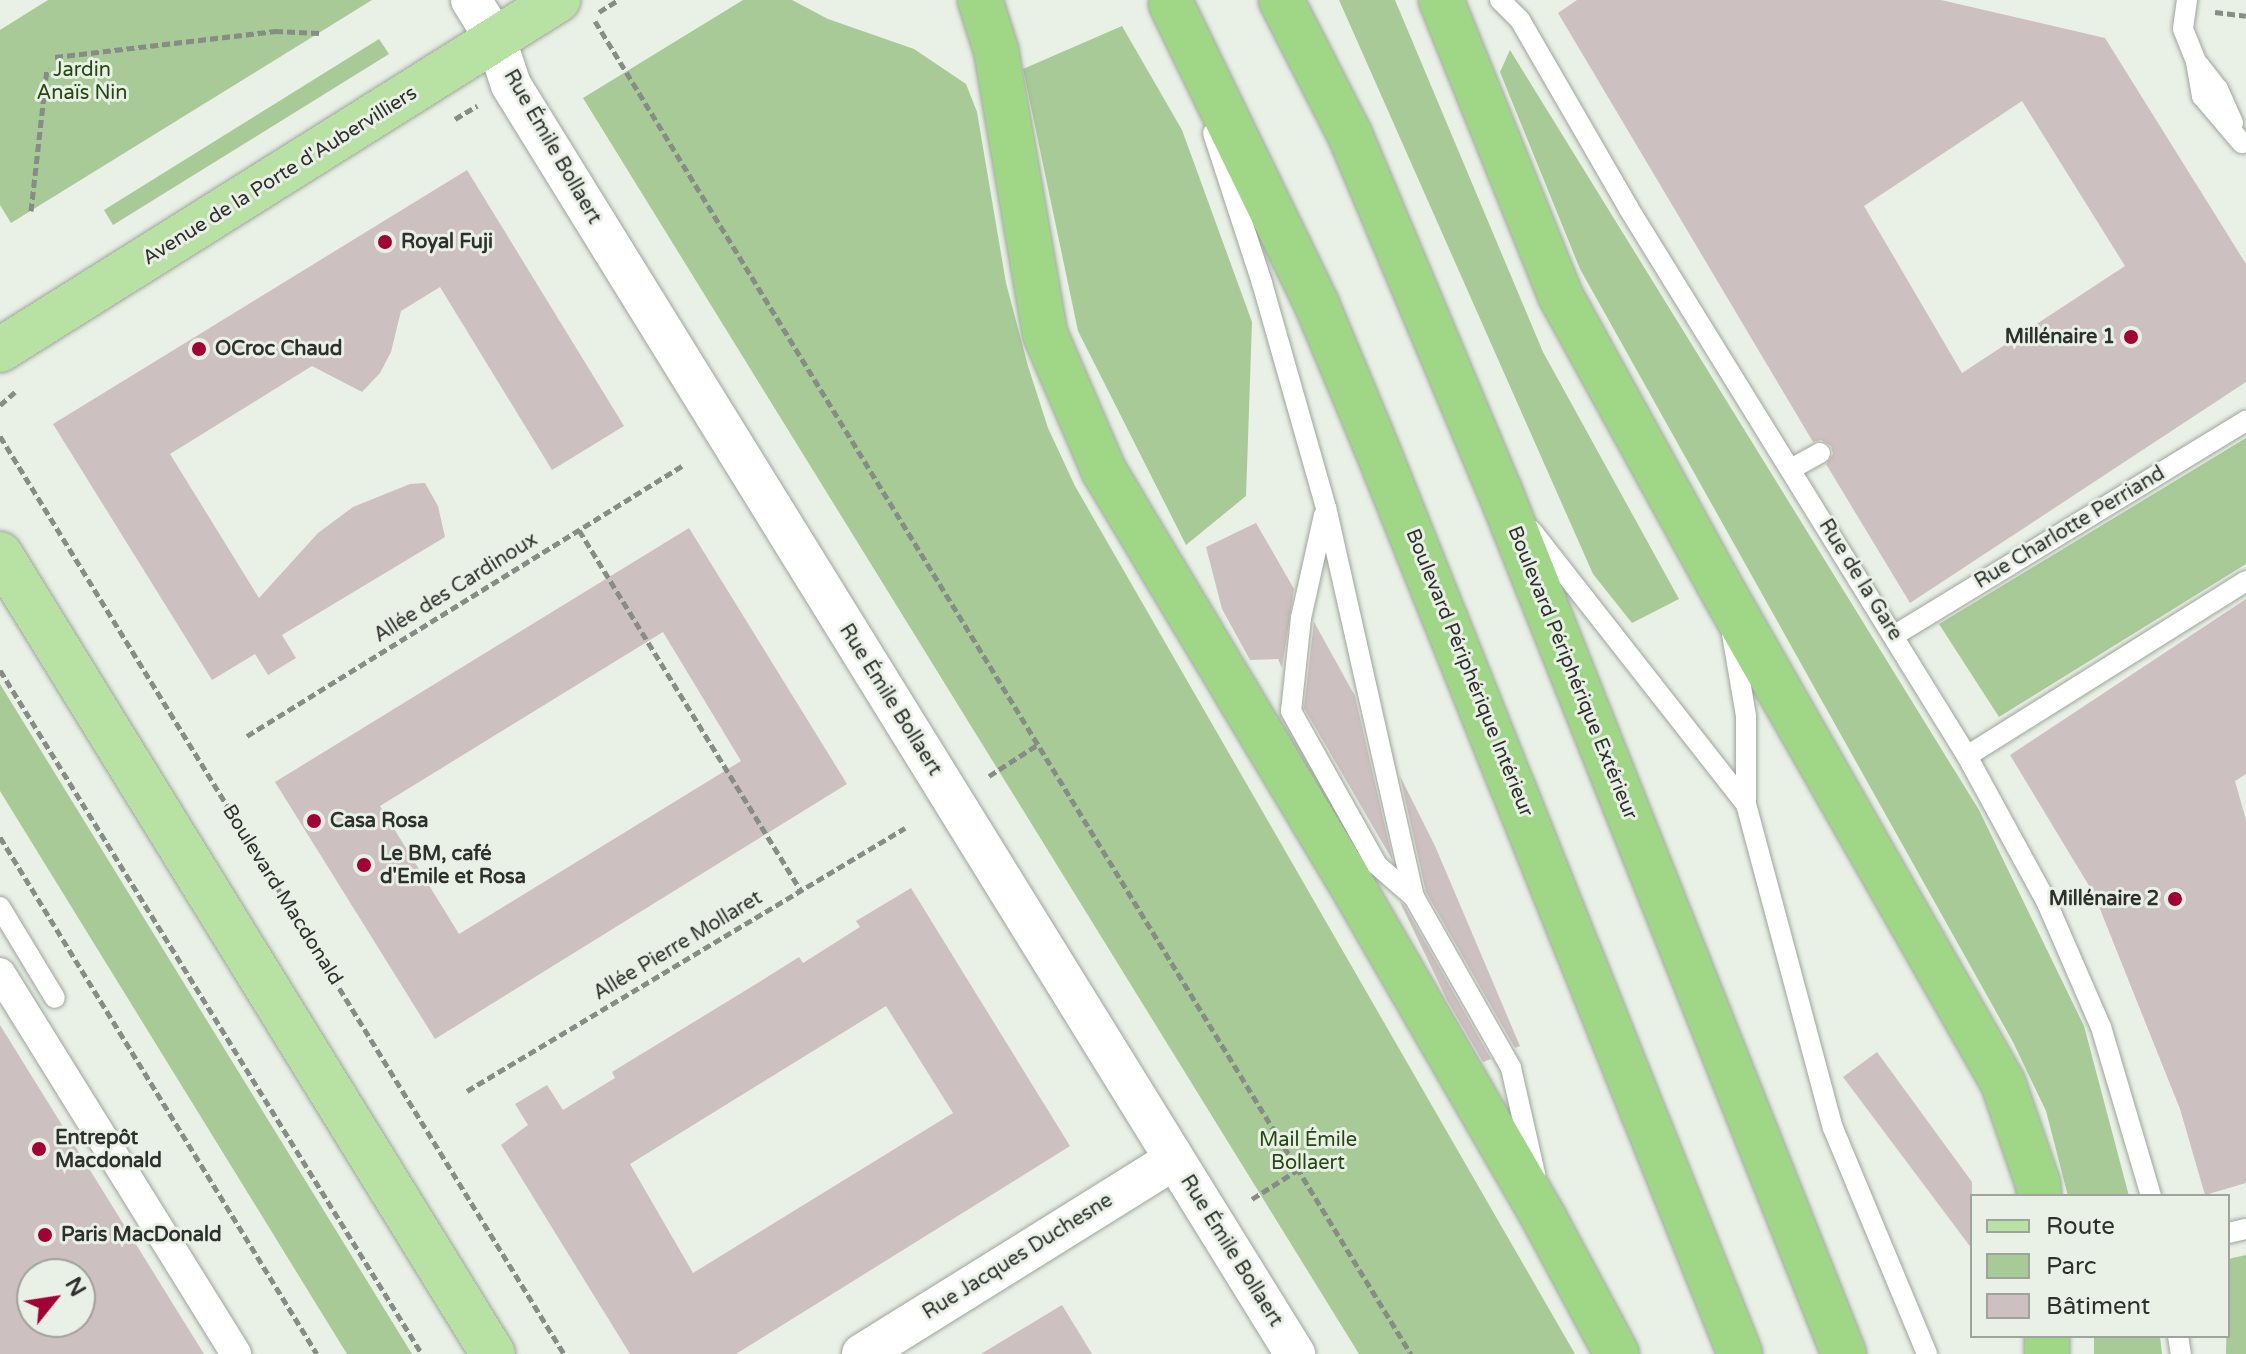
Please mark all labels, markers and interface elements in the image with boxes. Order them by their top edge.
park label: Jardin Anaïs Nin [36,58,128,105]
street label: Rue Émile Bollaert [498,66,606,228]
street label: Avenue de la Porte d'Aubervilliers [138,81,422,271]
place label: Royal Fuji [401,230,493,254]
marker: Royal Fuji [376,233,394,251]
place label: Millénaire 1 [2005,325,2115,349]
marker: Millénaire 1 [2122,328,2140,346]
place label: OCroc Chaud [215,337,342,361]
marker: OCroc Chaud [190,340,208,358]
street label: Rue Charlotte Perriand [1971,462,2169,594]
street label: Rue de la Gare [1813,515,1907,645]
street label: Boulevard Périphérique Extérieur [1502,523,1642,823]
street label: Boulevard Périphérique Intérieur [1400,526,1538,820]
street label: Allée des Cardinoux [370,528,542,648]
street label: Rue Émile Bollaert [834,620,946,780]
street label: Boulevard Macdonald [217,800,347,990]
place label: Casa Rosa [330,809,428,833]
marker: Casa Rosa [305,812,323,830]
place label: Le BM, café d'Emile et Rosa [380,842,526,889]
marker: Le BM, café d'Emile et Rosa [355,856,373,874]
street label: Allée Pierre Mollaret [589,886,767,1006]
place label: Millénaire 2 [2049,887,2159,911]
marker: Millénaire 2 [2166,890,2184,908]
place label: Entrepôt Macdonald [55,1126,162,1173]
park label: Mail Émile Bollaert [1259,1129,1357,1176]
marker: Entrepôt Macdonald [30,1140,48,1158]
street label: Rue Émile Bollaert [1175,1171,1287,1331]
street label: Rue Jacques Duchesne [919,1189,1117,1325]
legend [1970,1194,2230,1338]
text: Route [2046,1212,2115,1241]
place label: Paris MacDonald [61,1223,222,1247]
marker: Paris MacDonald [36,1226,54,1244]
text: Parc [2046,1252,2097,1281]
north arrow [16,1258,96,1338]
text: N [59,1273,91,1301]
text: Bâtiment [2046,1292,2150,1321]

